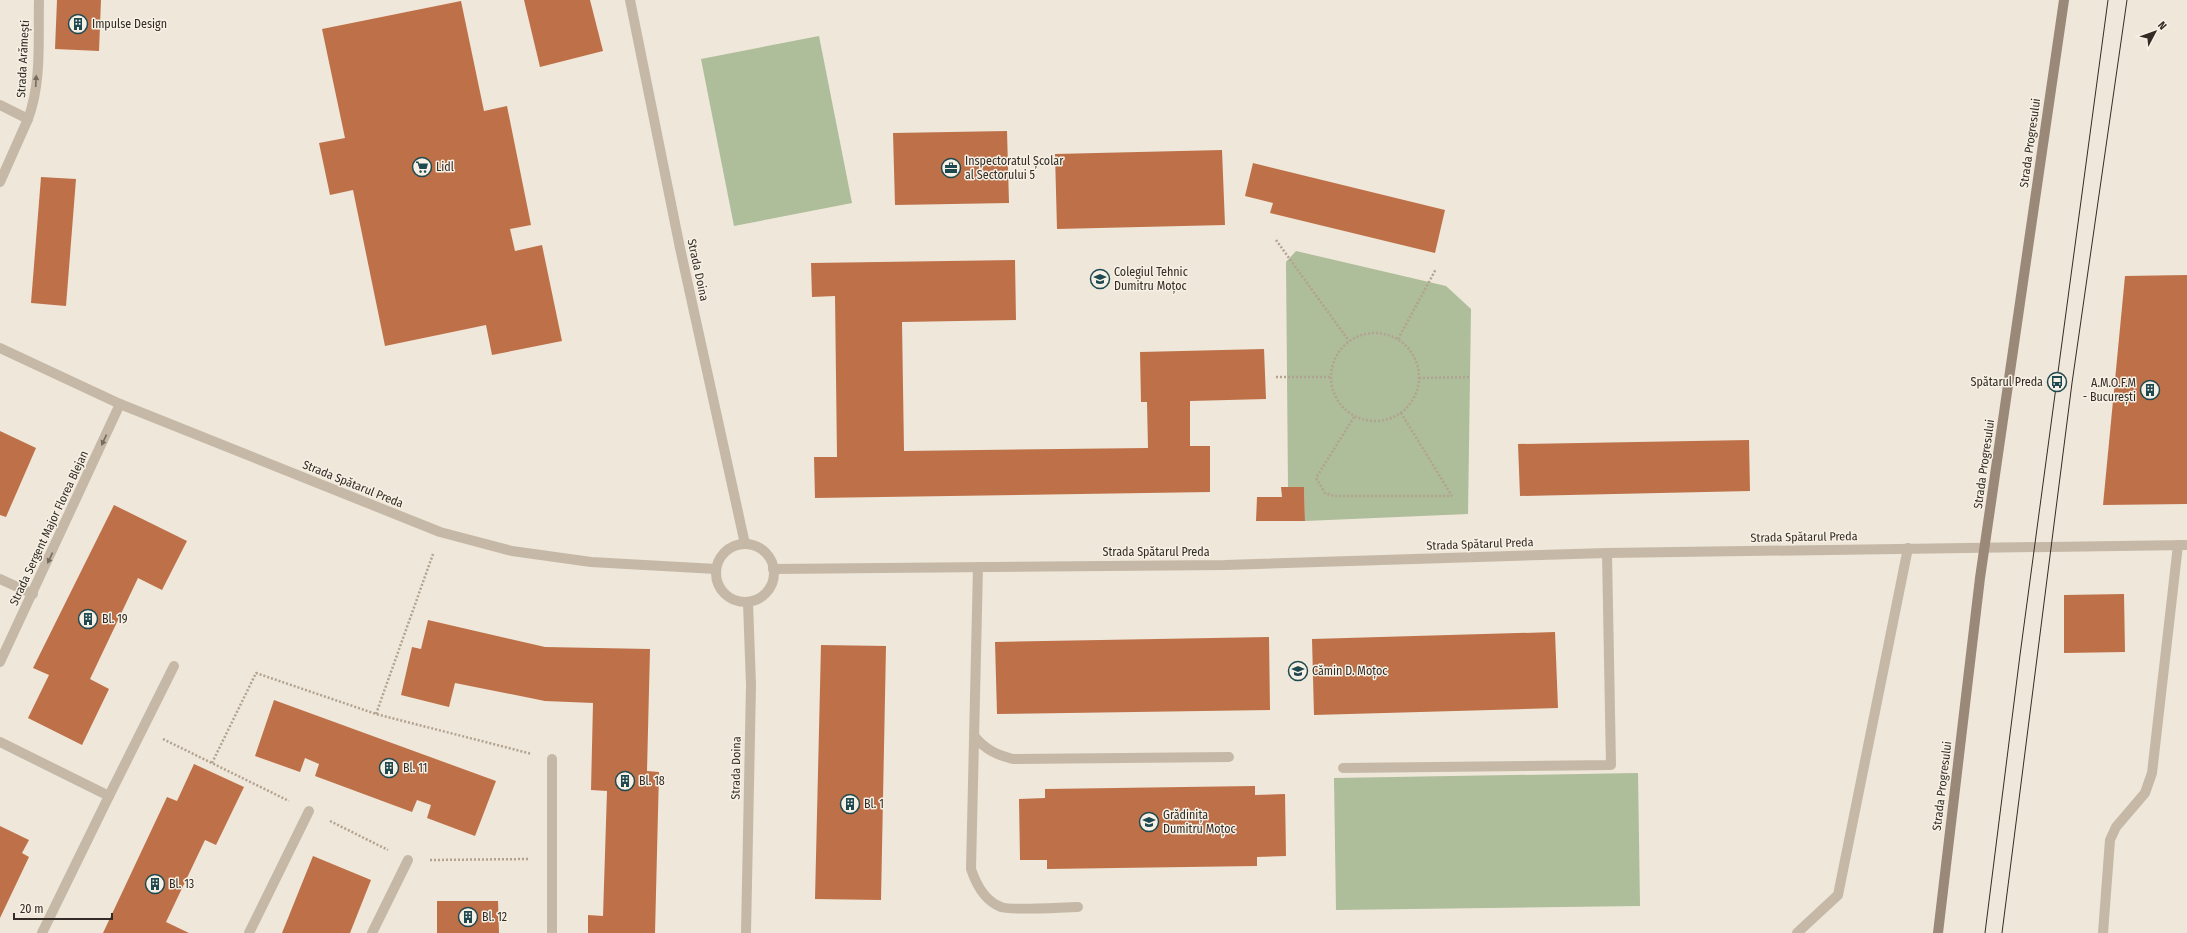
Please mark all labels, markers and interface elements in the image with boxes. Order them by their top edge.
north arrow [2135,12,2175,52]
building icon: Impulse Design [67,13,89,35]
place label: Impulse Design [92,17,167,31]
text: N [2155,19,2169,33]
street label: Strada Arămești [14,20,33,98]
one-way arrow [33,75,40,87]
street label: Strada Progresului [2017,97,2043,189]
place label: Inspectoratul Școlar al Sectorului 5 [965,154,1064,182]
supermarket icon: Lidl [411,156,433,178]
office icon: Inspectoratul Școlar al Sectorului 5 [940,157,962,179]
place label: Lidl [436,160,454,174]
street label: Strada Doina [685,238,711,302]
place label: Colegiul Tehnic Dumitru Moțoc [1114,265,1188,294]
school or university icon: Colegiul Tehnic Dumitru Moțoc [1089,268,1111,290]
bus stop icon: Spătarul Preda [2046,371,2068,393]
place label: Spătarul Preda [1971,375,2043,389]
place label: A.M.O.F.M - București [2083,376,2136,405]
building icon: A.M.O.F.M - București [2139,379,2161,401]
street label: Strada Progresului [1971,418,1997,510]
one-way arrow [101,434,107,445]
street label: Strada Sergent Major Florea Blejan [7,448,91,608]
street label: Strada Spătarul Preda [301,457,405,511]
street label: Strada Spătarul Preda [1750,529,1858,545]
street label: Strada Spătarul Preda [1426,535,1534,553]
street label: Strada Spătarul Preda [1102,545,1210,559]
one-way arrow [47,552,53,563]
building icon: Bl. 19 [77,608,99,630]
place label: Bl. 19 [102,612,128,626]
school or university icon: Cămin D. Moțoc [1287,660,1309,682]
place label: Cămin D. Moțoc [1312,664,1387,679]
street label: Strada Doina [728,736,744,800]
street label: Strada Progresului [1930,740,1954,832]
building icon: Bl. 11 [378,757,400,779]
place label: Bl. 11 [403,761,427,775]
building icon: Bl. 18 [614,770,636,792]
place label: Bl. 18 [639,774,665,788]
building icon: Bl. 1 [839,793,861,815]
place label: Bl. 1 [864,797,884,811]
place label: Grădinița Dumitru Moțoc [1163,808,1236,837]
school or university icon: Grădinița Dumitru Moțoc [1138,811,1160,833]
building icon: Bl. 13 [144,873,166,895]
place label: Bl. 13 [169,877,194,891]
scale bar [14,895,112,921]
text: 20 m [20,902,44,916]
building icon: Bl. 12 [457,906,479,928]
place label: Bl. 12 [482,910,507,924]

